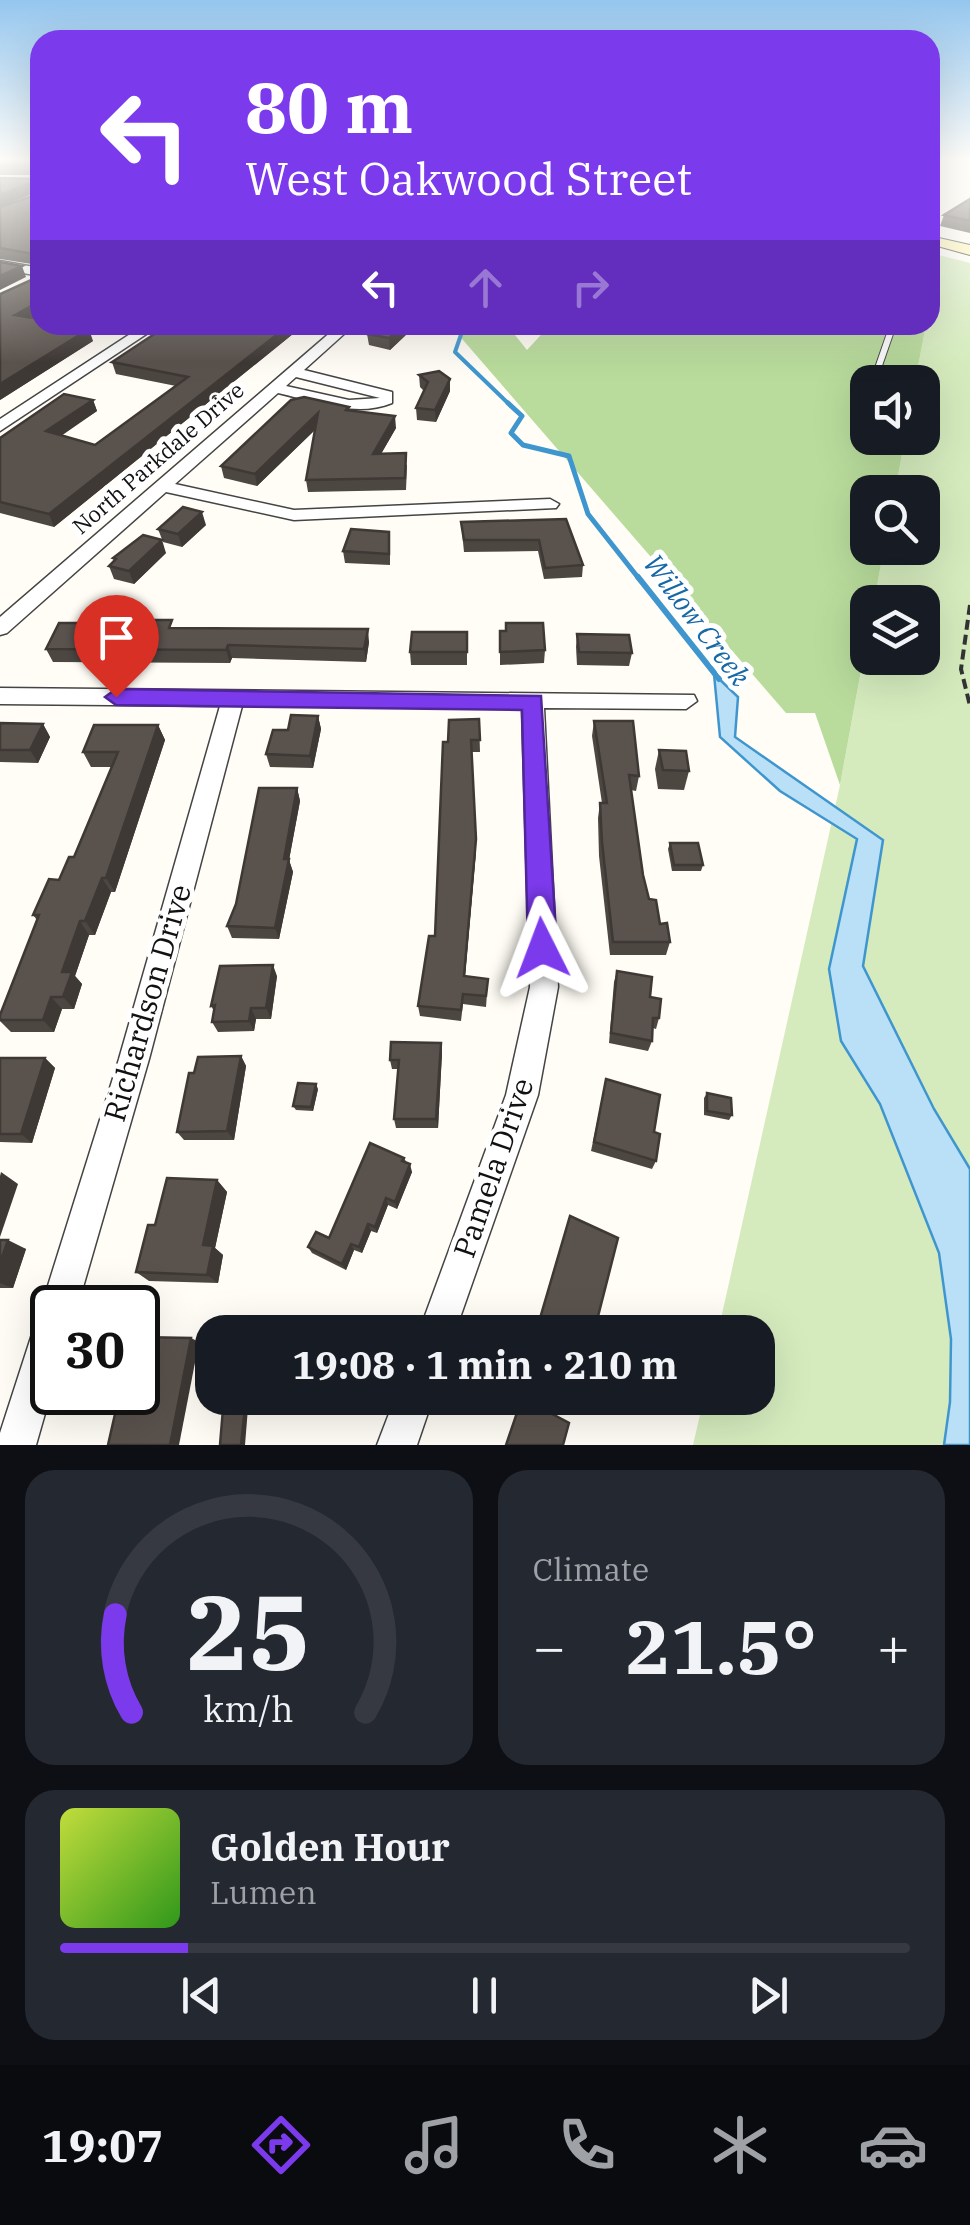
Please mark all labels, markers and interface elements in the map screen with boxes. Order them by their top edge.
text: 80 m [245,61,413,152]
icon: left [80,70,210,200]
text: West Oakwood Street [245,149,692,207]
icon: left [353,260,408,315]
icon: ahead [458,260,513,315]
icon: right [563,260,618,315]
map controls [850,365,940,675]
button: sound [850,365,940,455]
street label: North Parkdale Drive [66,375,249,540]
button: search [850,475,940,565]
water label: Willow Creek [636,546,759,693]
button: layers [850,585,940,675]
pin [74,595,159,698]
icon: arrive [89,610,144,665]
street label: Richardson Drive [94,879,199,1126]
position arrow [490,896,594,1000]
street label: Pamela Drive [444,1073,542,1262]
speed limit sign: 30 [30,1285,160,1415]
text: 19:08 · 1 min · 210 m [292,1340,678,1389]
text: Climate [533,1548,649,1590]
text: 25 [186,1563,311,1699]
text: 21.5° [626,1597,817,1695]
text: − [533,1611,566,1682]
text: + [877,1611,910,1682]
text: km/h [204,1685,294,1732]
text: Golden Hour [210,1822,450,1871]
text: Lumen [210,1871,317,1913]
icon: previous [174,1968,229,2023]
icon: pause [457,1968,512,2023]
icon: next [741,1968,796,2023]
icon: directions [246,2110,316,2180]
icon: music [399,2110,469,2180]
icon: phone [552,2110,622,2180]
icon: climate [705,2110,775,2180]
icon: car [858,2110,928,2180]
text: 19:07 [42,2116,163,2174]

